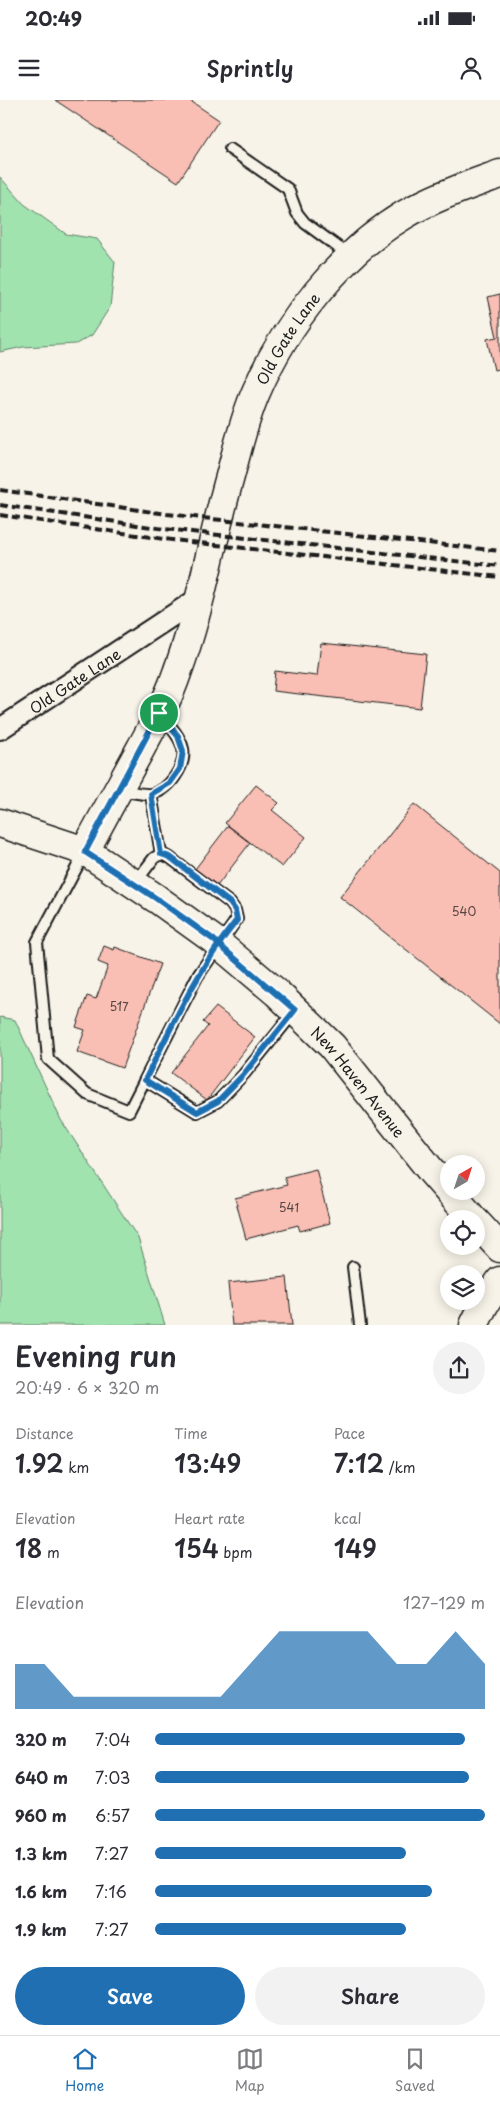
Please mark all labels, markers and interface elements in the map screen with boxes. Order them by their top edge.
text: 20:49 [25,4,82,32]
text: Sprintly [207,51,293,84]
icon: menu [15,54,43,82]
icon: person [457,54,485,82]
street label: Old Gate Lane [249,287,325,388]
street label: Old Gate Lane [24,641,125,719]
pin [138,692,180,734]
icon: arrive [145,699,173,727]
house number: 540 [452,902,476,920]
house number: 517 [109,997,129,1015]
street label: New Haven Avenue [306,1020,411,1142]
north arrow [440,1155,485,1200]
map controls [440,1155,485,1310]
house number: 541 [279,1198,299,1216]
button: locate [440,1210,485,1255]
button: layers [440,1265,485,1310]
text: Evening run [15,1334,177,1377]
button: share [433,1342,485,1394]
text: 20:49 · 6 × 320 m [15,1375,159,1399]
text: Distance [15,1423,74,1444]
text: Time [174,1423,207,1444]
text: Pace [334,1423,365,1444]
text: 1.92 [15,1444,64,1482]
text: 13:49 [174,1444,241,1482]
text: 7:12 [334,1444,384,1482]
text: km [64,1457,89,1478]
text: /km [384,1457,416,1478]
text: Elevation [15,1508,75,1529]
text: Heart rate [174,1508,245,1529]
text: kcal [334,1508,362,1529]
text: 18 [15,1529,42,1567]
text: 154 [174,1529,219,1567]
text: 149 [334,1529,377,1567]
text: m [42,1542,60,1563]
text: bpm [219,1542,252,1563]
text: Elevation [15,1590,84,1614]
text: 127–129 m [403,1590,485,1614]
text: 320 m [15,1727,67,1751]
text: 7:04 [95,1727,131,1751]
text: 640 m [15,1765,68,1789]
text: 7:03 [95,1765,130,1789]
text: 960 m [15,1803,67,1827]
text: 6:57 [95,1803,130,1827]
text: 1.3 km [15,1841,67,1865]
text: 7:27 [95,1841,128,1865]
text: 1.6 km [15,1879,67,1903]
text: 7:16 [95,1879,127,1903]
text: 1.9 km [15,1917,67,1941]
text: 7:27 [95,1917,128,1941]
button: Save [15,1967,245,2025]
button: Share [255,1967,485,2025]
tab: Home [65,2045,104,2096]
tab: Map [235,2045,265,2096]
tab: Saved [395,2045,435,2096]

